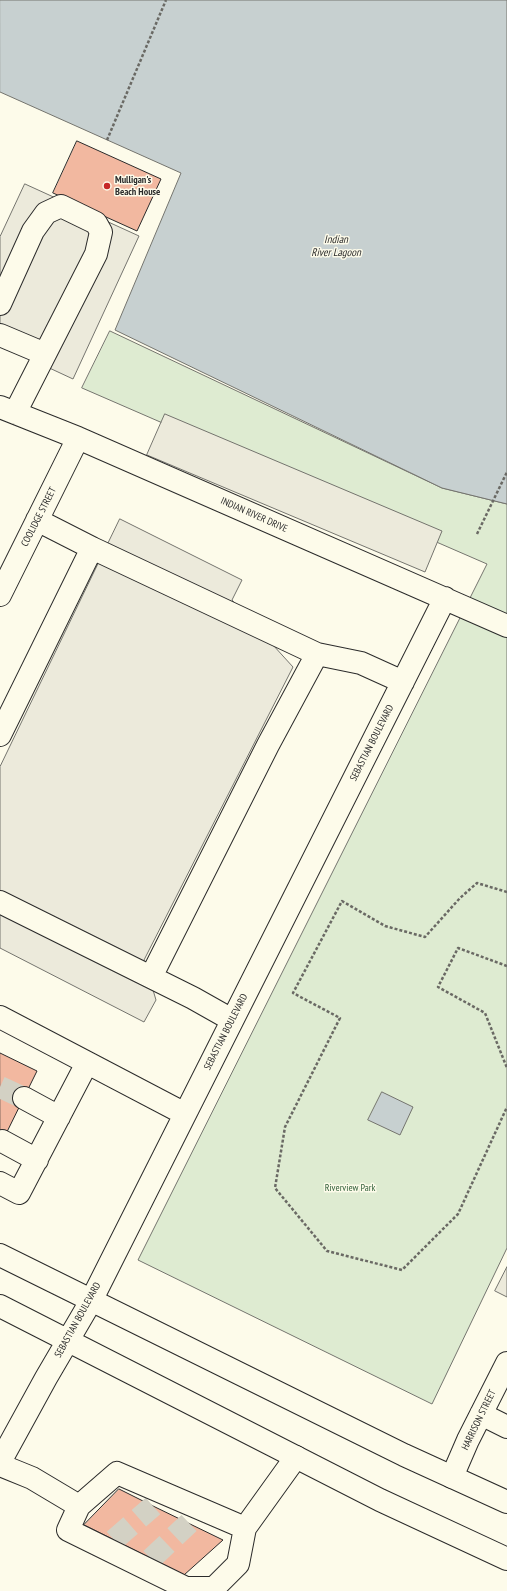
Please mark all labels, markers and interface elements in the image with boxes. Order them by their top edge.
place label: Mulligan's Beach House [115,174,160,198]
marker: Mulligan's Beach House [102,181,112,191]
water label: Indian River Lagoon [311,233,361,259]
street label: COOLIDGE STREET [19,485,59,549]
street label: INDIAN RIVER DRIVE [219,495,289,535]
street label: SEBASTIAN BOULEVARD [348,703,396,783]
street label: SEBASTIAN BOULEVARD [202,992,250,1072]
park label: Riverview Park [325,1182,375,1194]
street label: SEBASTIAN BOULEVARD [52,1280,104,1360]
street label: HARRISON STREET [459,1388,499,1452]

